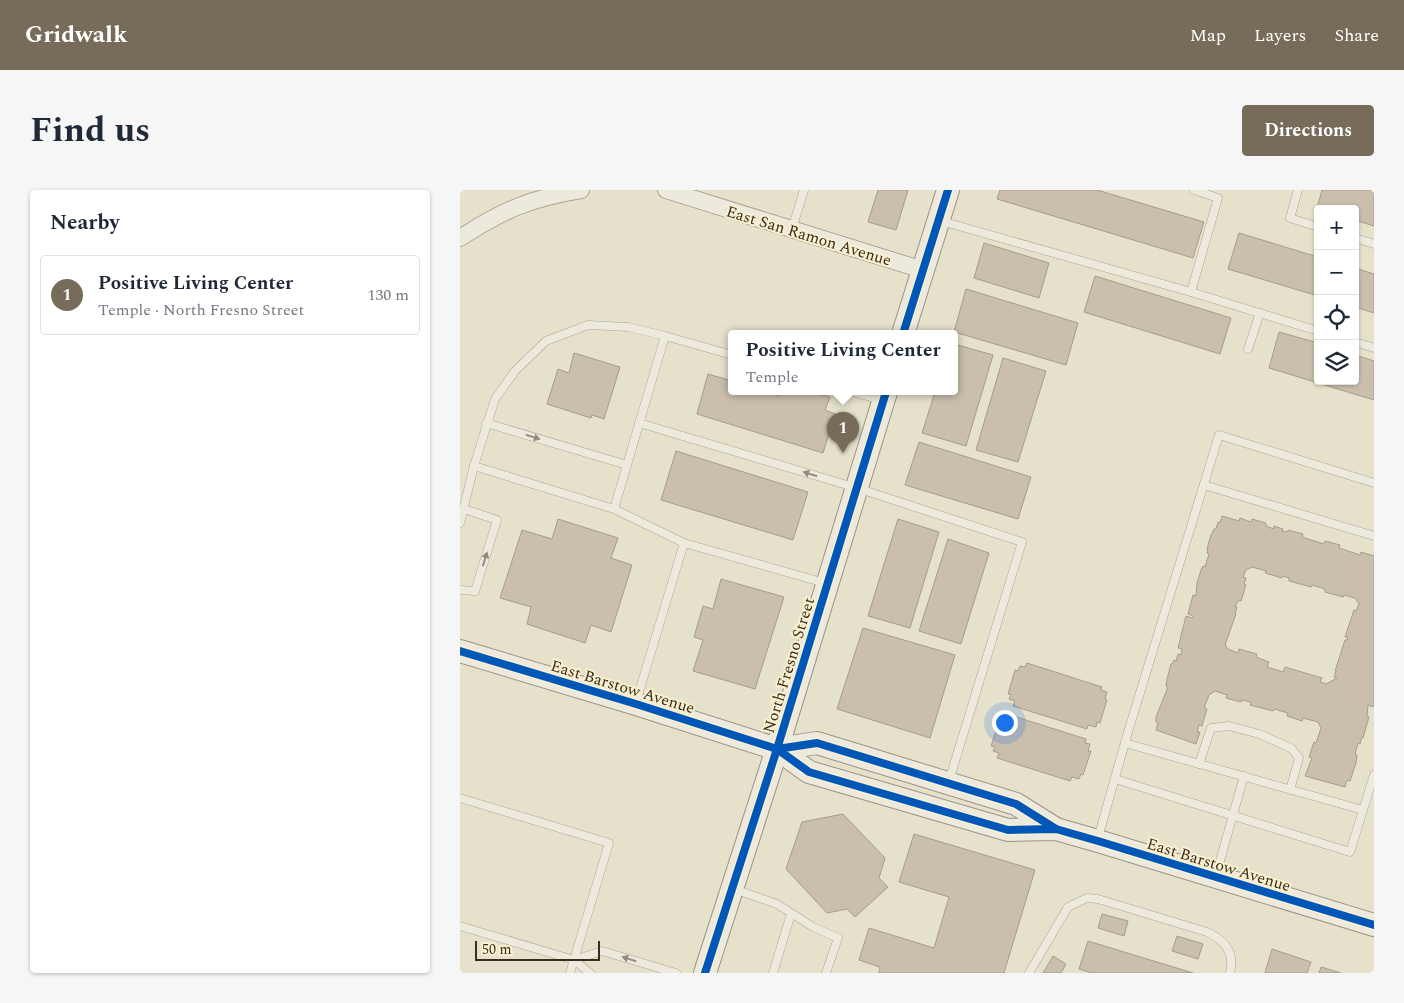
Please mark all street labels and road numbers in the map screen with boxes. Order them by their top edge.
street label: East San Ramon Avenue [723,199,894,273]
street label: North Fresno Street [757,594,821,736]
street label: East Barstow Avenue [548,654,698,720]
street label: East Barstow Avenue [1144,832,1294,898]

